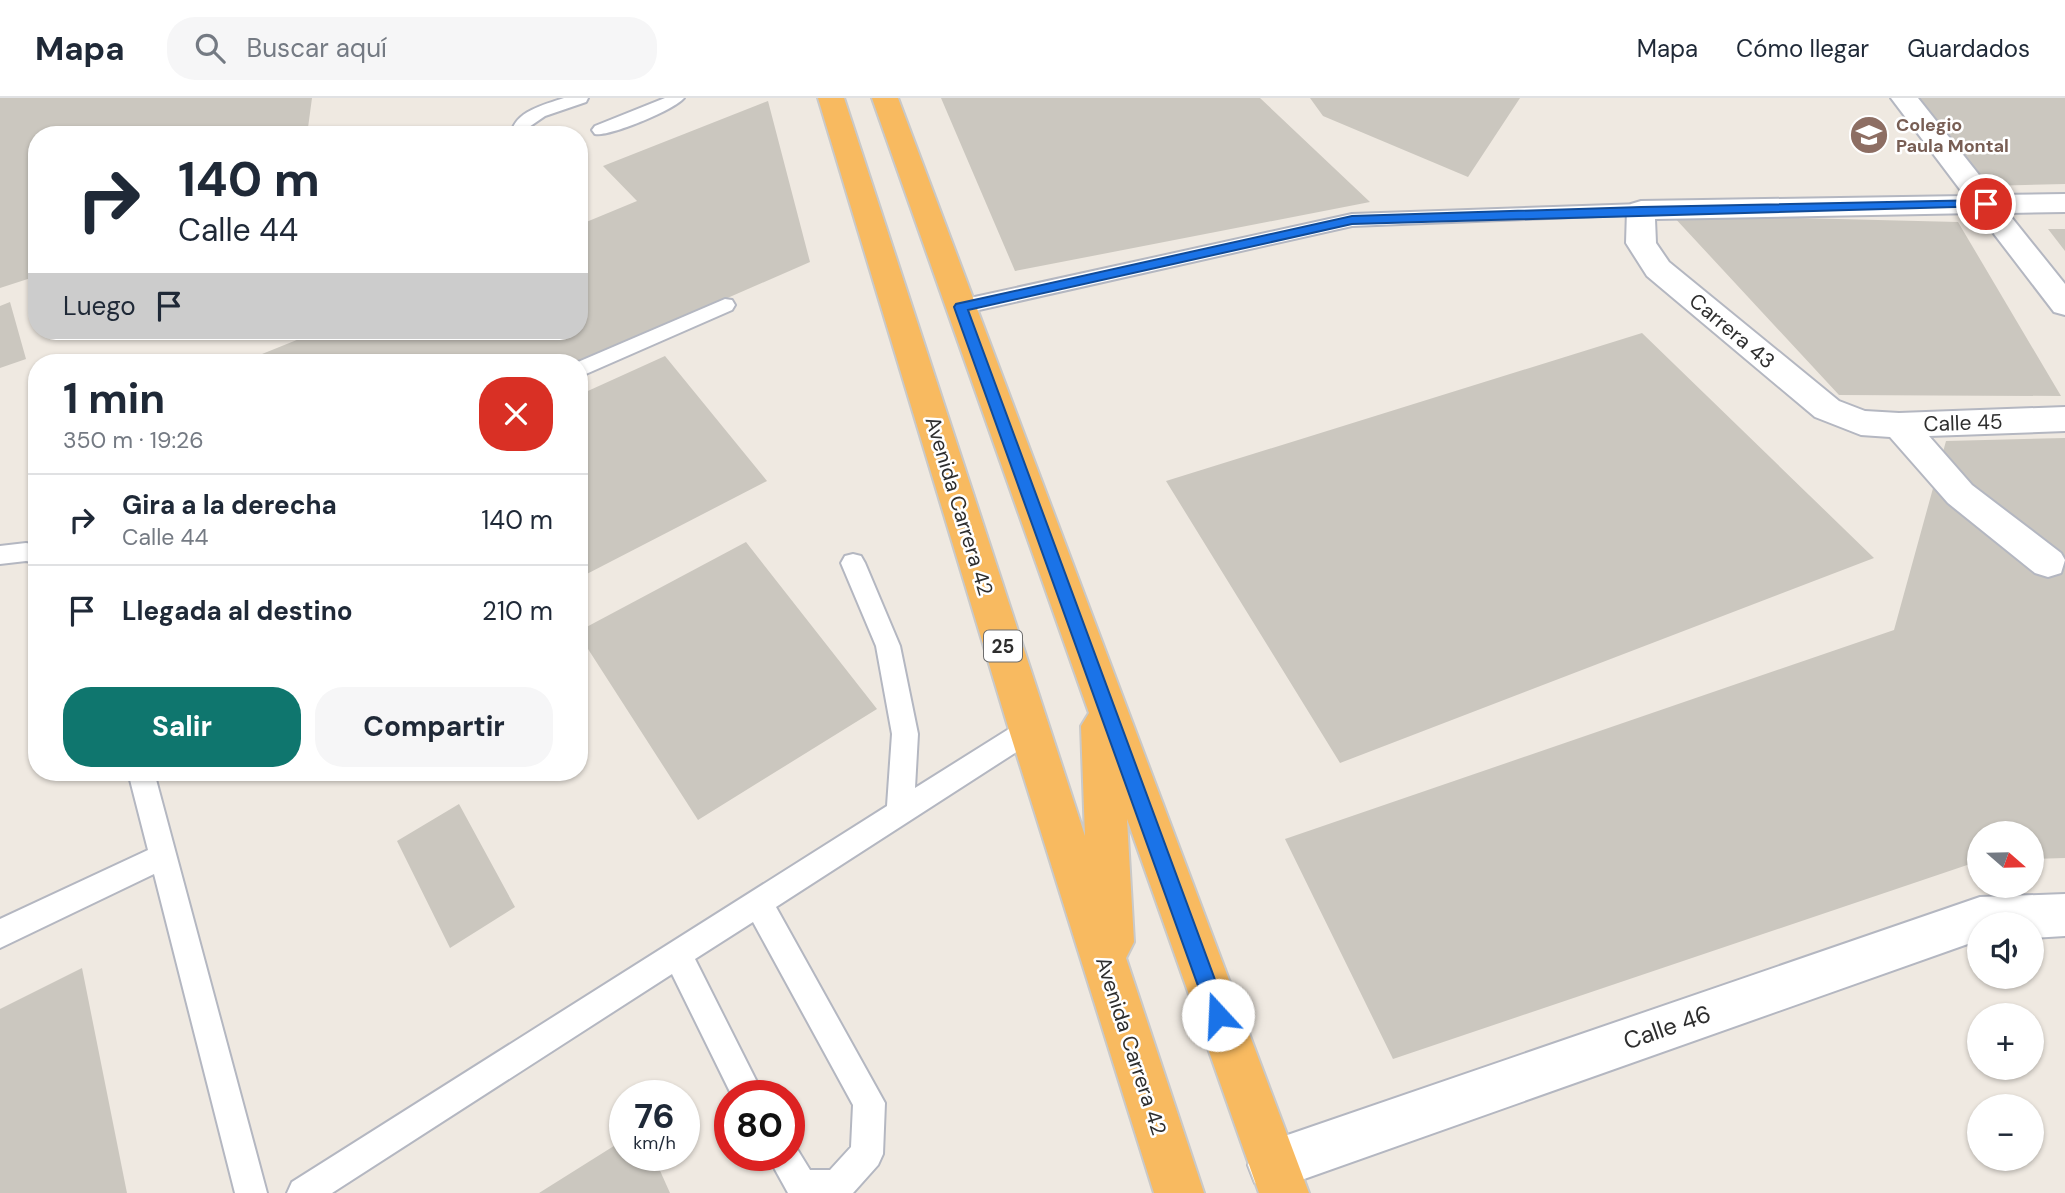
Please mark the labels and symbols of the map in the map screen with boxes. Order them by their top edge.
place label: Colegio Paula Montal [1896,113,2009,158]
school or university icon: Colegio Paula Montal [1848,114,1890,156]
pin [1956,174,2016,234]
street label: Carrera 43 [1683,287,1781,375]
street label: Calle 45 [1923,408,2003,438]
street label: Avenida Carrera 42 [918,413,1000,599]
road number: 25 [984,631,1022,662]
north arrow [1967,821,2044,898]
street label: Avenida Carrera 42 [1089,953,1173,1139]
position arrow [1181,978,1255,1052]
street label: Calle 46 [1619,998,1715,1056]
speed limit sign: 80 [714,1080,805,1171]

